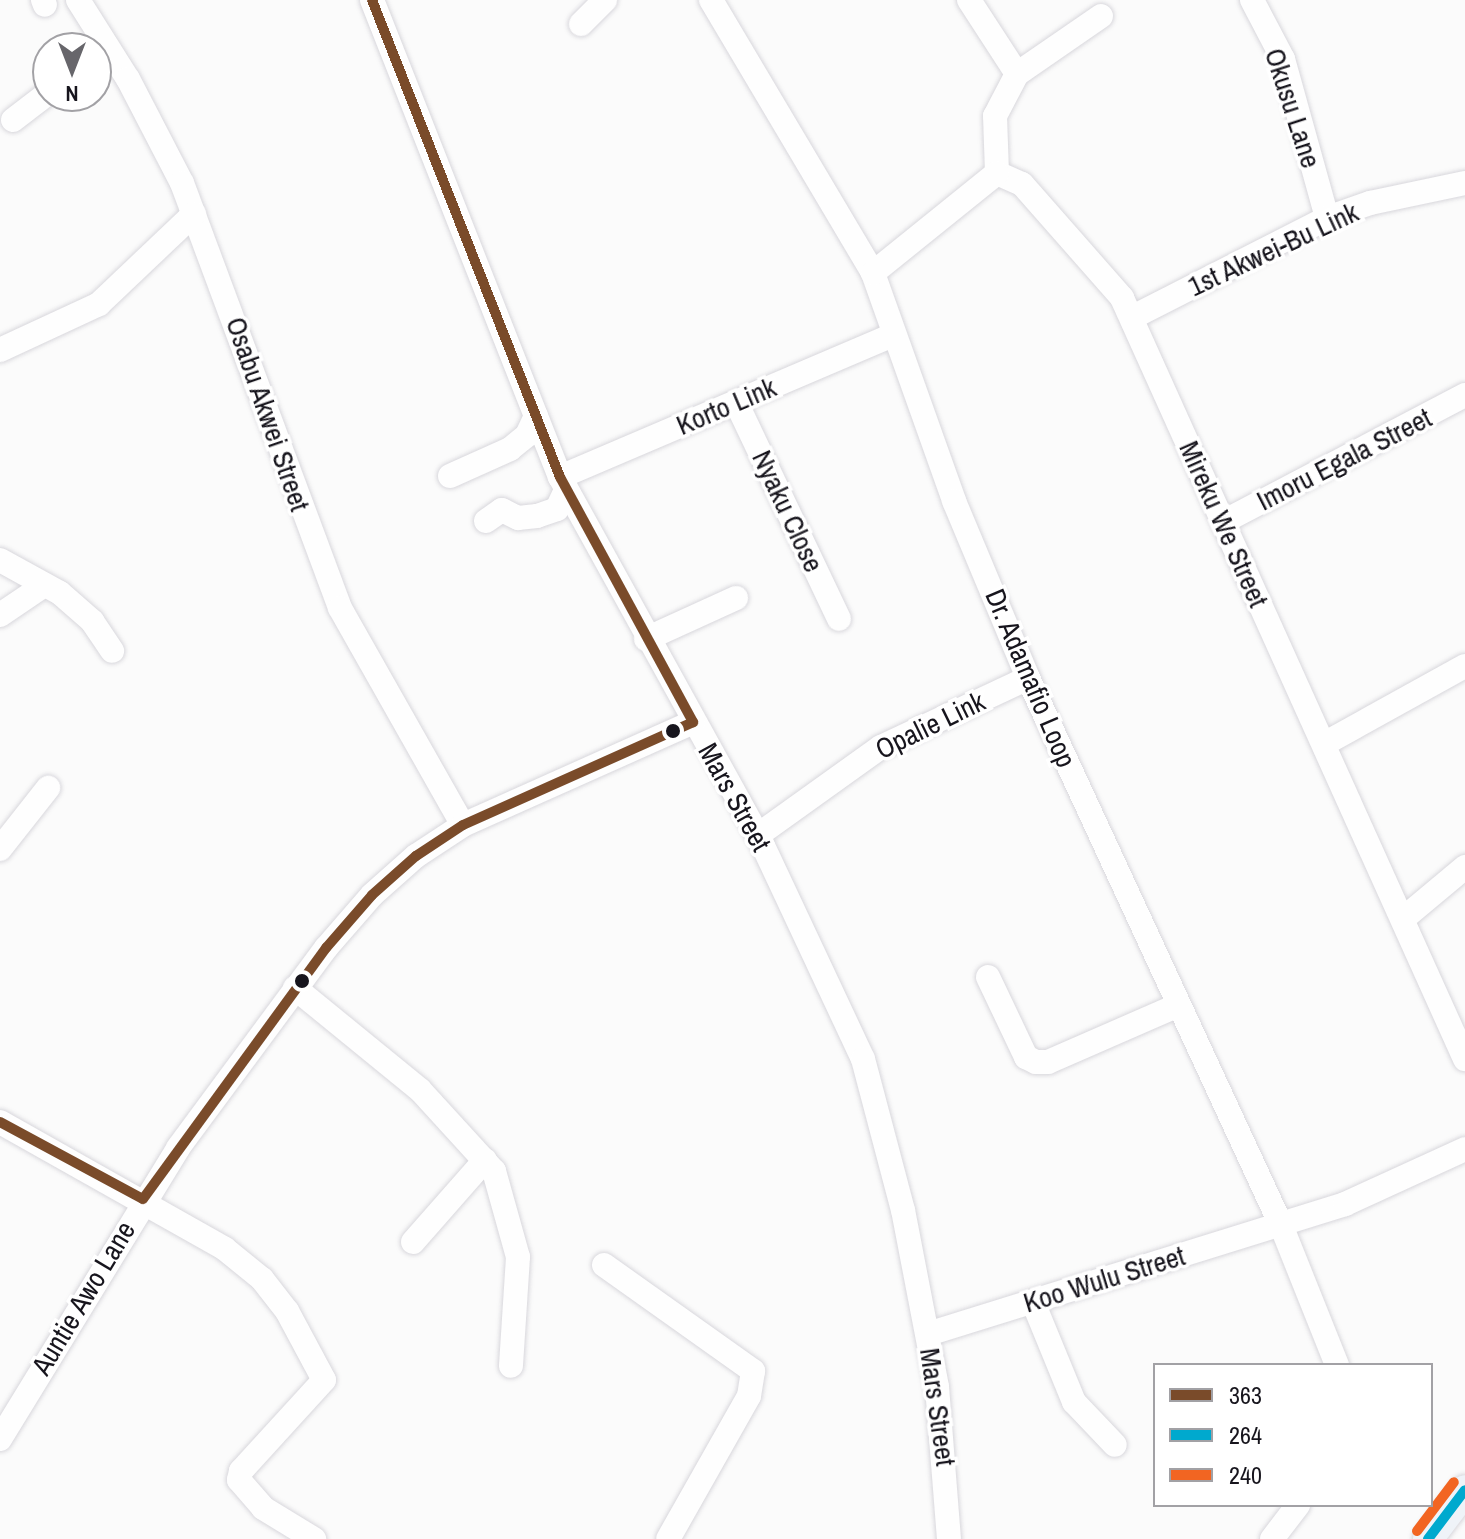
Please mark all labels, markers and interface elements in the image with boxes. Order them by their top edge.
north arrow [32,32,112,112]
street label: Okusu Lane [1258,44,1328,172]
text: N [65,79,79,109]
street label: 1st Akwei-Bu Link [1182,195,1364,303]
street label: Osabu Akwei Street [219,312,317,516]
street label: Korto Link [671,370,781,442]
street label: Imoru Egala Street [1251,401,1437,517]
street label: Mireku We Street [1172,436,1276,612]
street label: Nyaku Close [745,445,831,577]
street label: Dr. Adamafio Loop [978,583,1084,773]
street label: Opalie Link [870,684,990,766]
unlabelled marker [665,723,681,739]
street label: Mars Street [692,737,778,857]
unlabelled marker [294,973,310,989]
street label: Auntie Awo Lane [24,1215,142,1381]
street label: Koo Wulu Street [1019,1239,1189,1319]
street label: Mars Street [913,1346,963,1468]
legend [1153,1363,1433,1507]
text: 363 [1229,1379,1262,1411]
text: 264 [1229,1419,1262,1451]
text: 240 [1229,1459,1262,1491]

